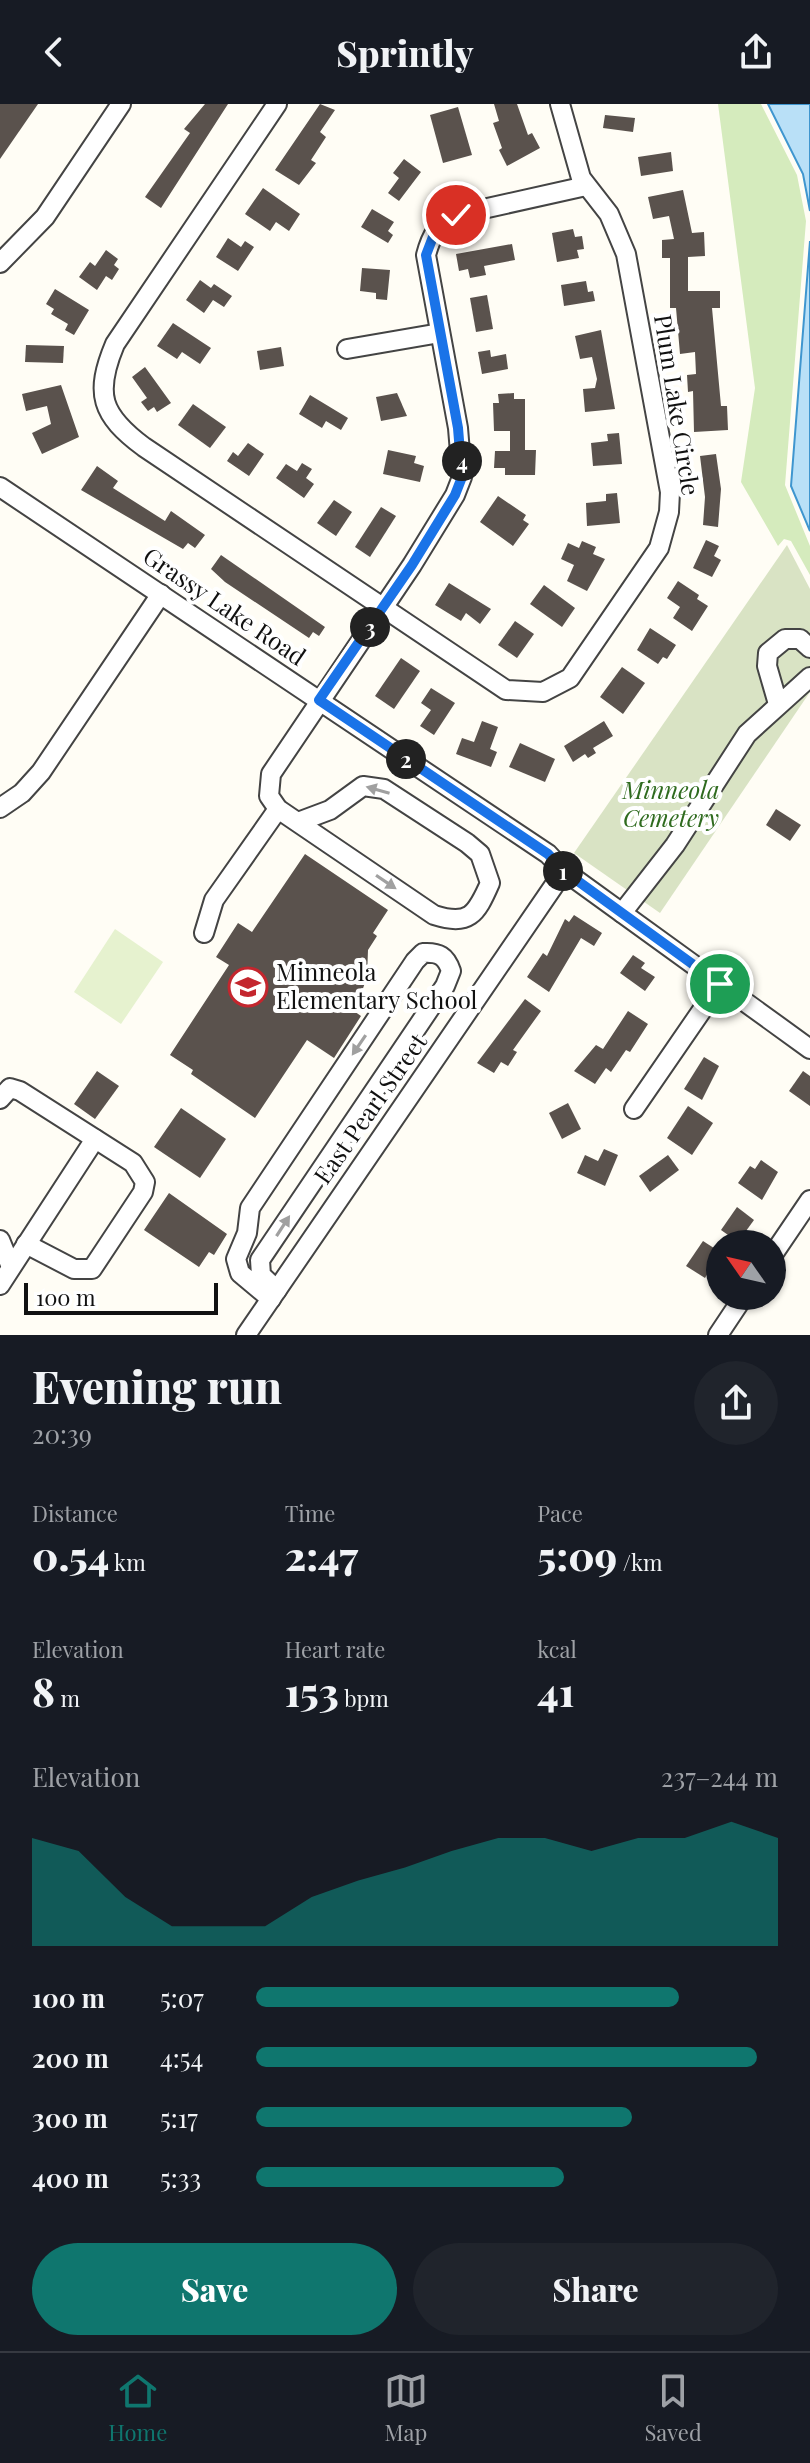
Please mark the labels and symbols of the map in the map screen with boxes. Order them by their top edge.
pin [422,181,490,249]
street label: Plum Lake Circle [648,312,708,497]
pin: 4 [442,441,482,481]
street label: Grassy Lake Road [138,539,313,672]
pin: 3 [350,607,390,647]
pin: 2 [386,739,426,779]
park label: Minneola Cemetery [622,773,719,833]
one-way arrow [366,783,390,796]
pin: 1 [543,851,583,891]
one-way arrow [375,874,396,889]
pin [686,950,754,1018]
place label: Minneola Elementary School [276,955,478,1015]
school or university icon: Minneola Elementary School [227,966,269,1008]
street label: East Pearl Street [306,1026,433,1189]
one-way arrow [352,1035,367,1056]
one-way arrow [275,1215,290,1236]
north arrow [706,1230,786,1310]
scale bar [24,1279,218,1315]

